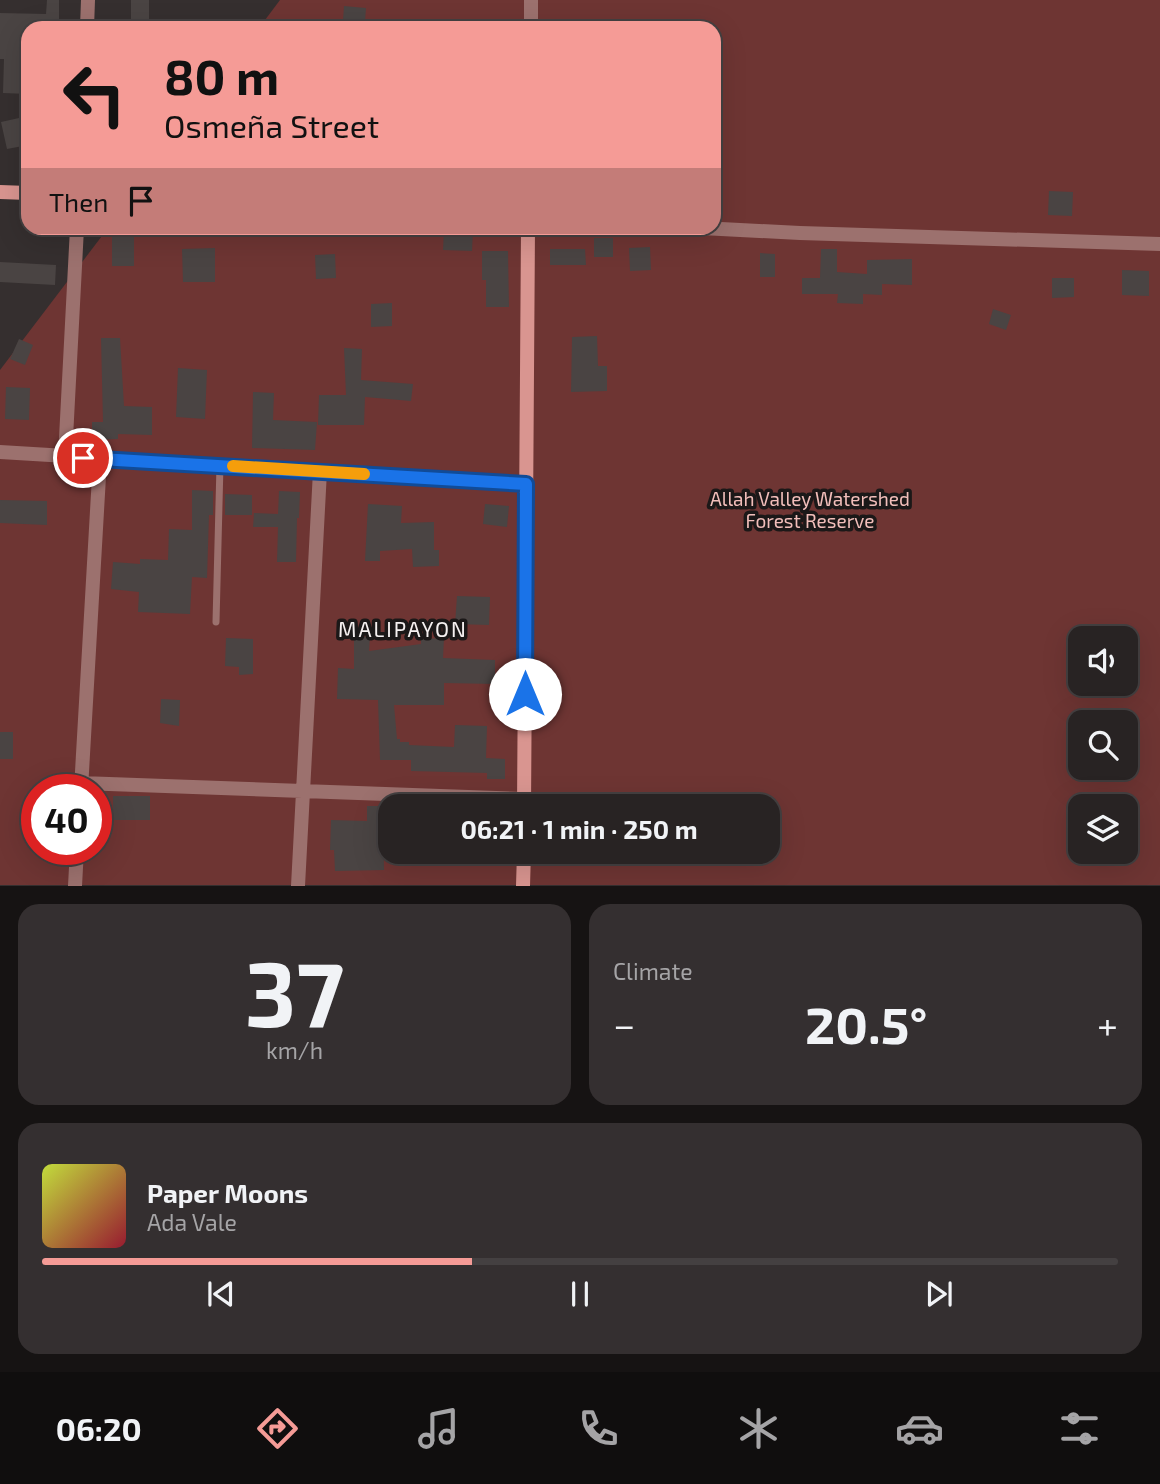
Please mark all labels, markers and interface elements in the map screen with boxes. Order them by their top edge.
text: 80 m [164,46,279,105]
icon: left [49,49,140,140]
text: Osmeña Street [164,106,379,144]
icon: arrive [122,182,160,220]
text: Then [49,186,108,217]
pin [53,428,113,488]
icon: arrive [64,439,102,477]
park label: Allah Valley Watershed Forest Reserve [710,487,910,532]
district label: MALIPAYON [338,616,468,641]
map controls [1068,626,1138,864]
button: sound [1068,626,1138,696]
position arrow [488,657,562,731]
button: search [1068,710,1138,780]
speed limit sign: 40 [21,774,112,865]
button: layers [1068,794,1138,864]
text: 06:21 · 1 min · 250 m [460,813,698,844]
text: 37 [245,936,344,1045]
text: Climate [613,957,693,985]
text: 20.5° [805,992,927,1054]
text: − [613,1001,635,1047]
text: + [1097,1001,1118,1047]
text: km/h [266,1036,323,1064]
text: Paper Moons [147,1177,308,1208]
text: Ada Vale [147,1208,237,1236]
icon: previous [202,1275,240,1313]
icon: pause [561,1275,599,1313]
icon: next [920,1275,958,1313]
icon: directions [253,1404,302,1453]
icon: music [414,1404,463,1453]
icon: phone [574,1404,623,1453]
icon: climate [734,1404,783,1453]
icon: car [895,1404,944,1453]
icon: filters [1055,1404,1104,1453]
text: 06:20 [56,1409,142,1447]

